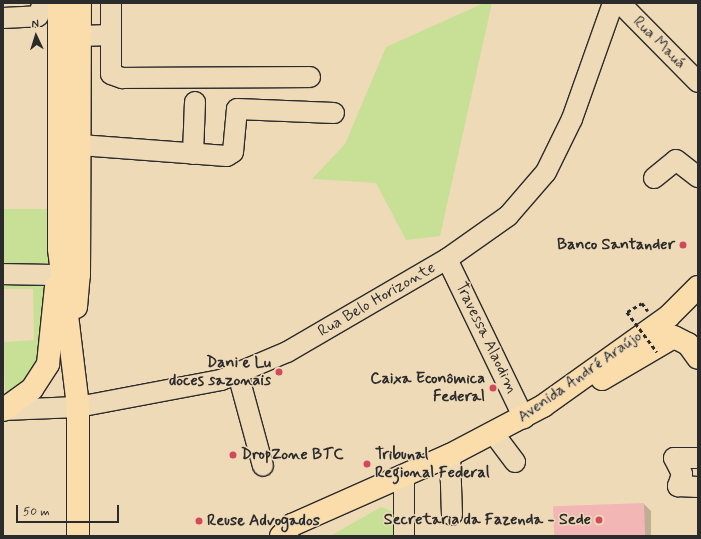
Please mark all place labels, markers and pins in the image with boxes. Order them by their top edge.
place label: Banco Santander [558,235,675,255]
marker: Banco Santander [678,240,688,250]
place label: Dani e Lu doces sazonais [169,353,271,391]
marker: Dani e Lu doces sazonais [274,367,284,377]
place label: Caixa Econômica Federal [370,369,485,407]
marker: Caixa Econômica Federal [488,383,498,393]
place label: DropZone BTC [241,445,343,465]
place label: Tribunal Regional Federal [375,445,491,483]
marker: DropZone BTC [228,450,238,460]
marker: Tribunal Regional Federal [362,459,372,469]
place label: Secretaria da Fazenda - Sede [383,510,591,530]
place label: Reuse Advogados [207,511,320,531]
marker: Secretaria da Fazenda - Sede [594,515,604,525]
marker: Reuse Advogados [194,516,204,526]

